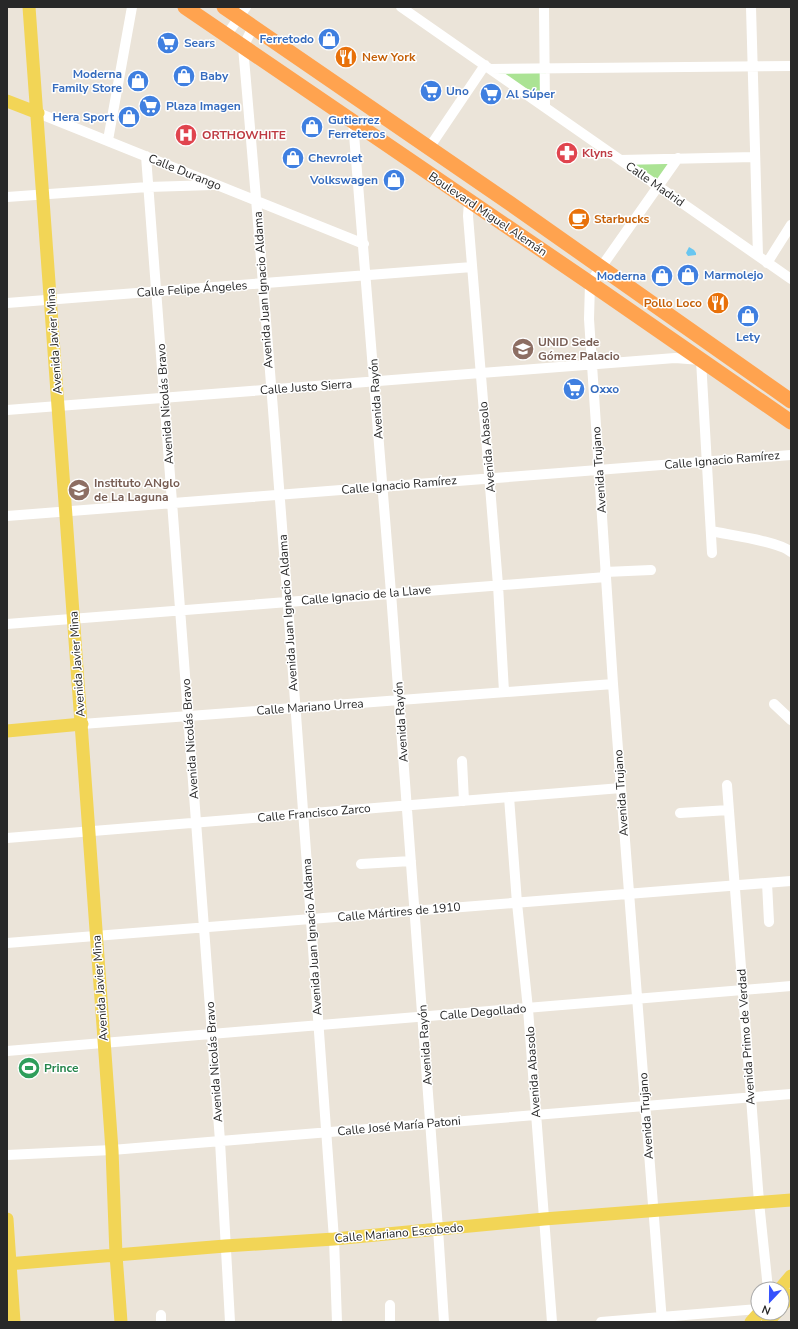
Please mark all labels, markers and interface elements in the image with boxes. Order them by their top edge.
shop icon: Ferretodo [316,26,342,52]
supermarket icon: Sears [155,30,181,56]
place label: Ferretodo [260,31,314,47]
place label: Sears [184,35,215,51]
restaurant icon: New York [333,44,359,70]
place label: New York [362,49,416,65]
shop icon: Baby [171,63,197,89]
place label: Moderna Family Store [52,66,122,96]
shop icon: Moderna Family Store [125,68,151,94]
place label: Baby [200,68,229,84]
supermarket icon: Uno [418,78,444,104]
supermarket icon: Al Súper [478,81,504,107]
place label: Uno [446,83,469,99]
place label: Al Súper [506,86,555,102]
supermarket icon: Plaza Imagen [137,93,163,119]
place label: Plaza Imagen [166,98,241,114]
shop icon: Hera Sport [116,104,142,130]
place label: Hera Sport [52,109,114,125]
place label: Gutierrez Ferreteros [328,112,385,142]
shop icon: Gutierrez Ferreteros [299,114,325,140]
hospital icon: ORTHOWHITE [173,122,199,148]
place label: ORTHOWHITE [202,127,286,143]
pharmacy icon: Klyns [554,140,580,166]
shop icon: Chevrolet [280,145,306,171]
place label: Klyns [582,145,613,161]
street label: Calle Durango [146,150,224,194]
place label: Chevrolet [308,150,363,166]
street label: Calle Madrid [622,158,688,210]
shop icon: Volkswagen [381,167,407,193]
street label: Boulevard Miguel Alemán [426,168,550,260]
place label: Volkswagen [309,172,378,188]
cafe icon: Starbucks [566,206,592,232]
street label: Avenida Juan Ignacio Aldama [250,211,276,369]
place label: Starbucks [594,211,650,227]
shop icon: Marmolejo [675,262,701,288]
shop icon: Moderna [649,263,675,289]
place label: Marmolejo [704,267,764,283]
place label: Moderna [597,268,646,284]
street label: Calle Felipe Ángeles [136,277,248,301]
street label: Avenida Javier Mina [42,288,66,394]
restaurant icon: Pollo Loco [705,290,731,316]
place label: Pollo Loco [644,295,702,311]
shop icon: Lety [735,303,761,329]
place label: Lety [736,329,761,345]
place label: UNID Sede Gómez Palacio [538,334,620,364]
school or university icon: UNID Sede Gómez Palacio [510,336,536,362]
street label: Avenida Nicolás Bravo [153,343,177,465]
street label: Avenida Rayón [365,358,387,440]
street label: Calle Justo Sierra [259,376,353,398]
supermarket icon: Oxxo [561,376,587,402]
place label: Oxxo [590,381,619,397]
street label: Avenida Abasolo [475,400,499,493]
street label: Avenida Trujano [588,426,610,514]
street label: Calle Ignacio Ramírez [664,447,781,473]
street label: Calle Ignacio Ramírez [341,472,458,498]
place label: Instituto ANglo de La Laguna [94,475,180,505]
school or university icon: Instituto ANglo de La Laguna [66,477,92,503]
street label: Avenida Juan Ignacio Aldama [275,534,301,692]
street label: Calle Ignacio de la Llave [300,581,432,609]
street label: Avenida Javier Mina [65,611,89,717]
street label: Avenida Nicolás Bravo [178,678,202,800]
street label: Avenida Rayón [390,681,412,763]
street label: Calle Mariano Urrea [256,695,364,719]
street label: Avenida Trujano [610,749,632,837]
street label: Calle Francisco Zarco [257,800,372,826]
street label: Avenida Juan Ignacio Aldama [299,858,325,1016]
street label: Calle Mártires de 1910 [337,899,461,925]
street label: Avenida Javier Mina [88,935,112,1041]
street label: Avenida Primo de Verdad [733,968,759,1106]
street label: Calle Degollado [439,1000,527,1024]
street label: Avenida Nicolás Bravo [202,1001,226,1123]
street label: Avenida Rayón [414,1004,436,1086]
street label: Avenida Abasolo [522,1025,544,1118]
sports icon: Prince [16,1055,42,1081]
place label: Prince [44,1060,79,1076]
street label: Avenida Trujano [635,1072,657,1160]
street label: Calle José María Patoni [337,1113,461,1139]
street label: Calle Mariano Escobedo [334,1219,464,1247]
north arrow [750,1281,790,1321]
text: N [760,1301,773,1318]

